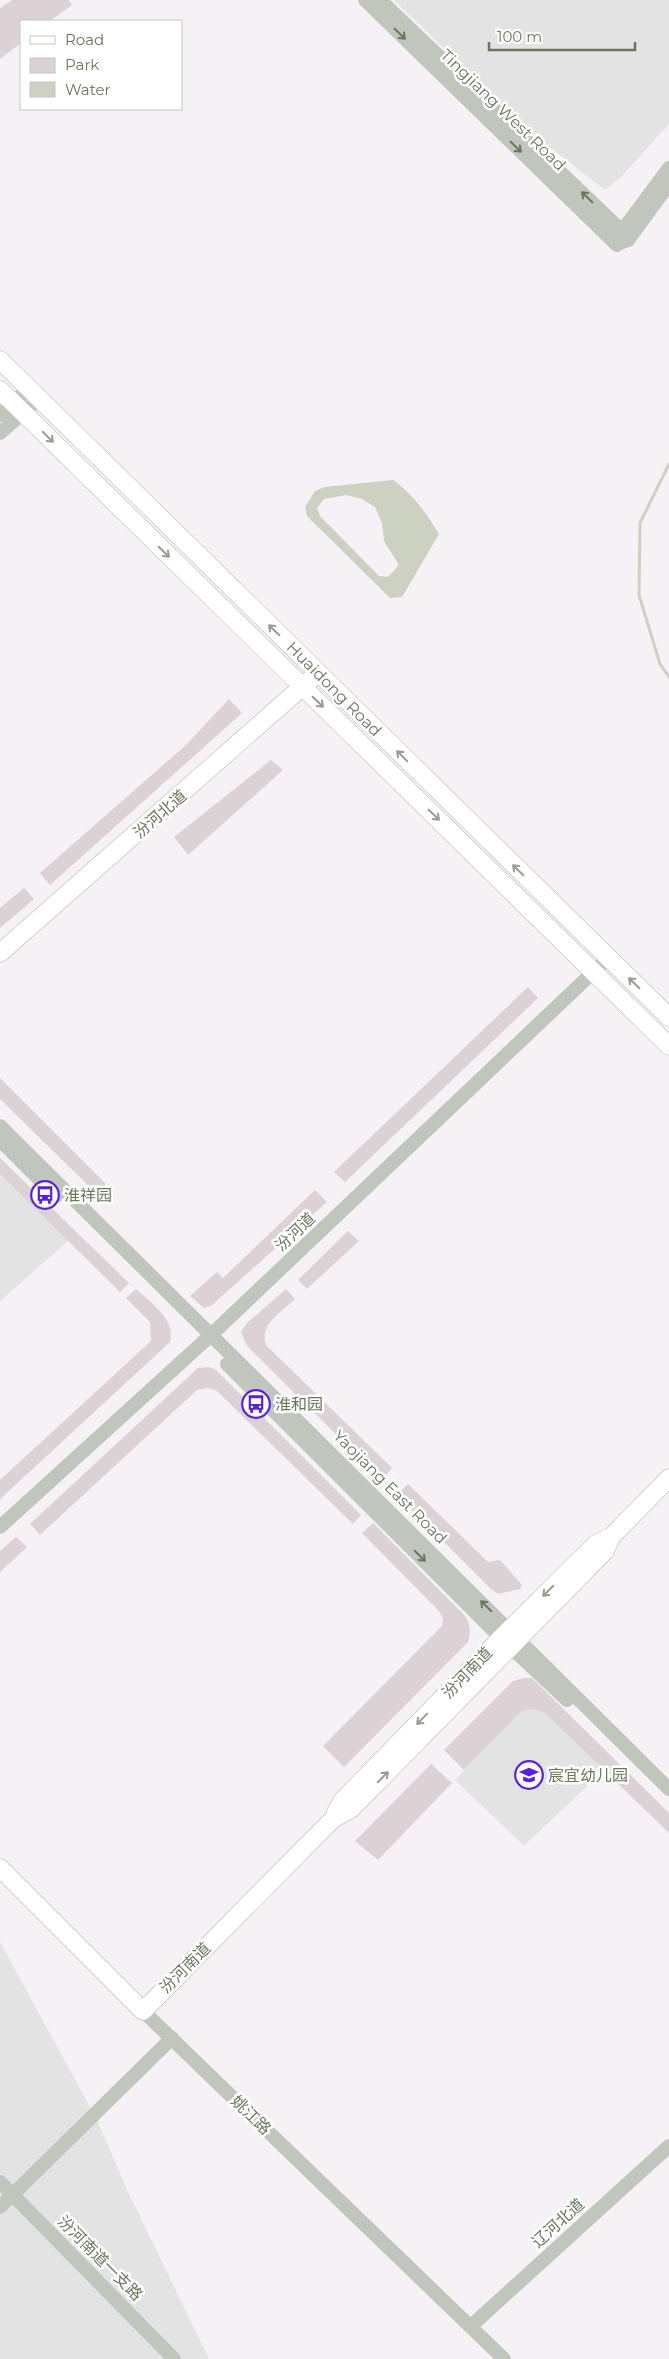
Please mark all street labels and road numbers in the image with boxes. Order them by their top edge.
street label: Tingjiang West Road [437,45,569,175]
street label: Huaidong Road [283,638,385,740]
street label: 汾河北道 [130,786,190,842]
street label: 汾河道 [271,1209,319,1255]
street label: Yaojiang East Road [329,1426,451,1548]
street label: 汾河南道 [438,1643,496,1703]
street label: 汾河南道 [156,1939,214,1997]
street label: 姚江路 [227,2091,275,2139]
street label: 辽河北道 [528,2195,588,2251]
street label: 汾河南道一支路 [54,2212,146,2304]

